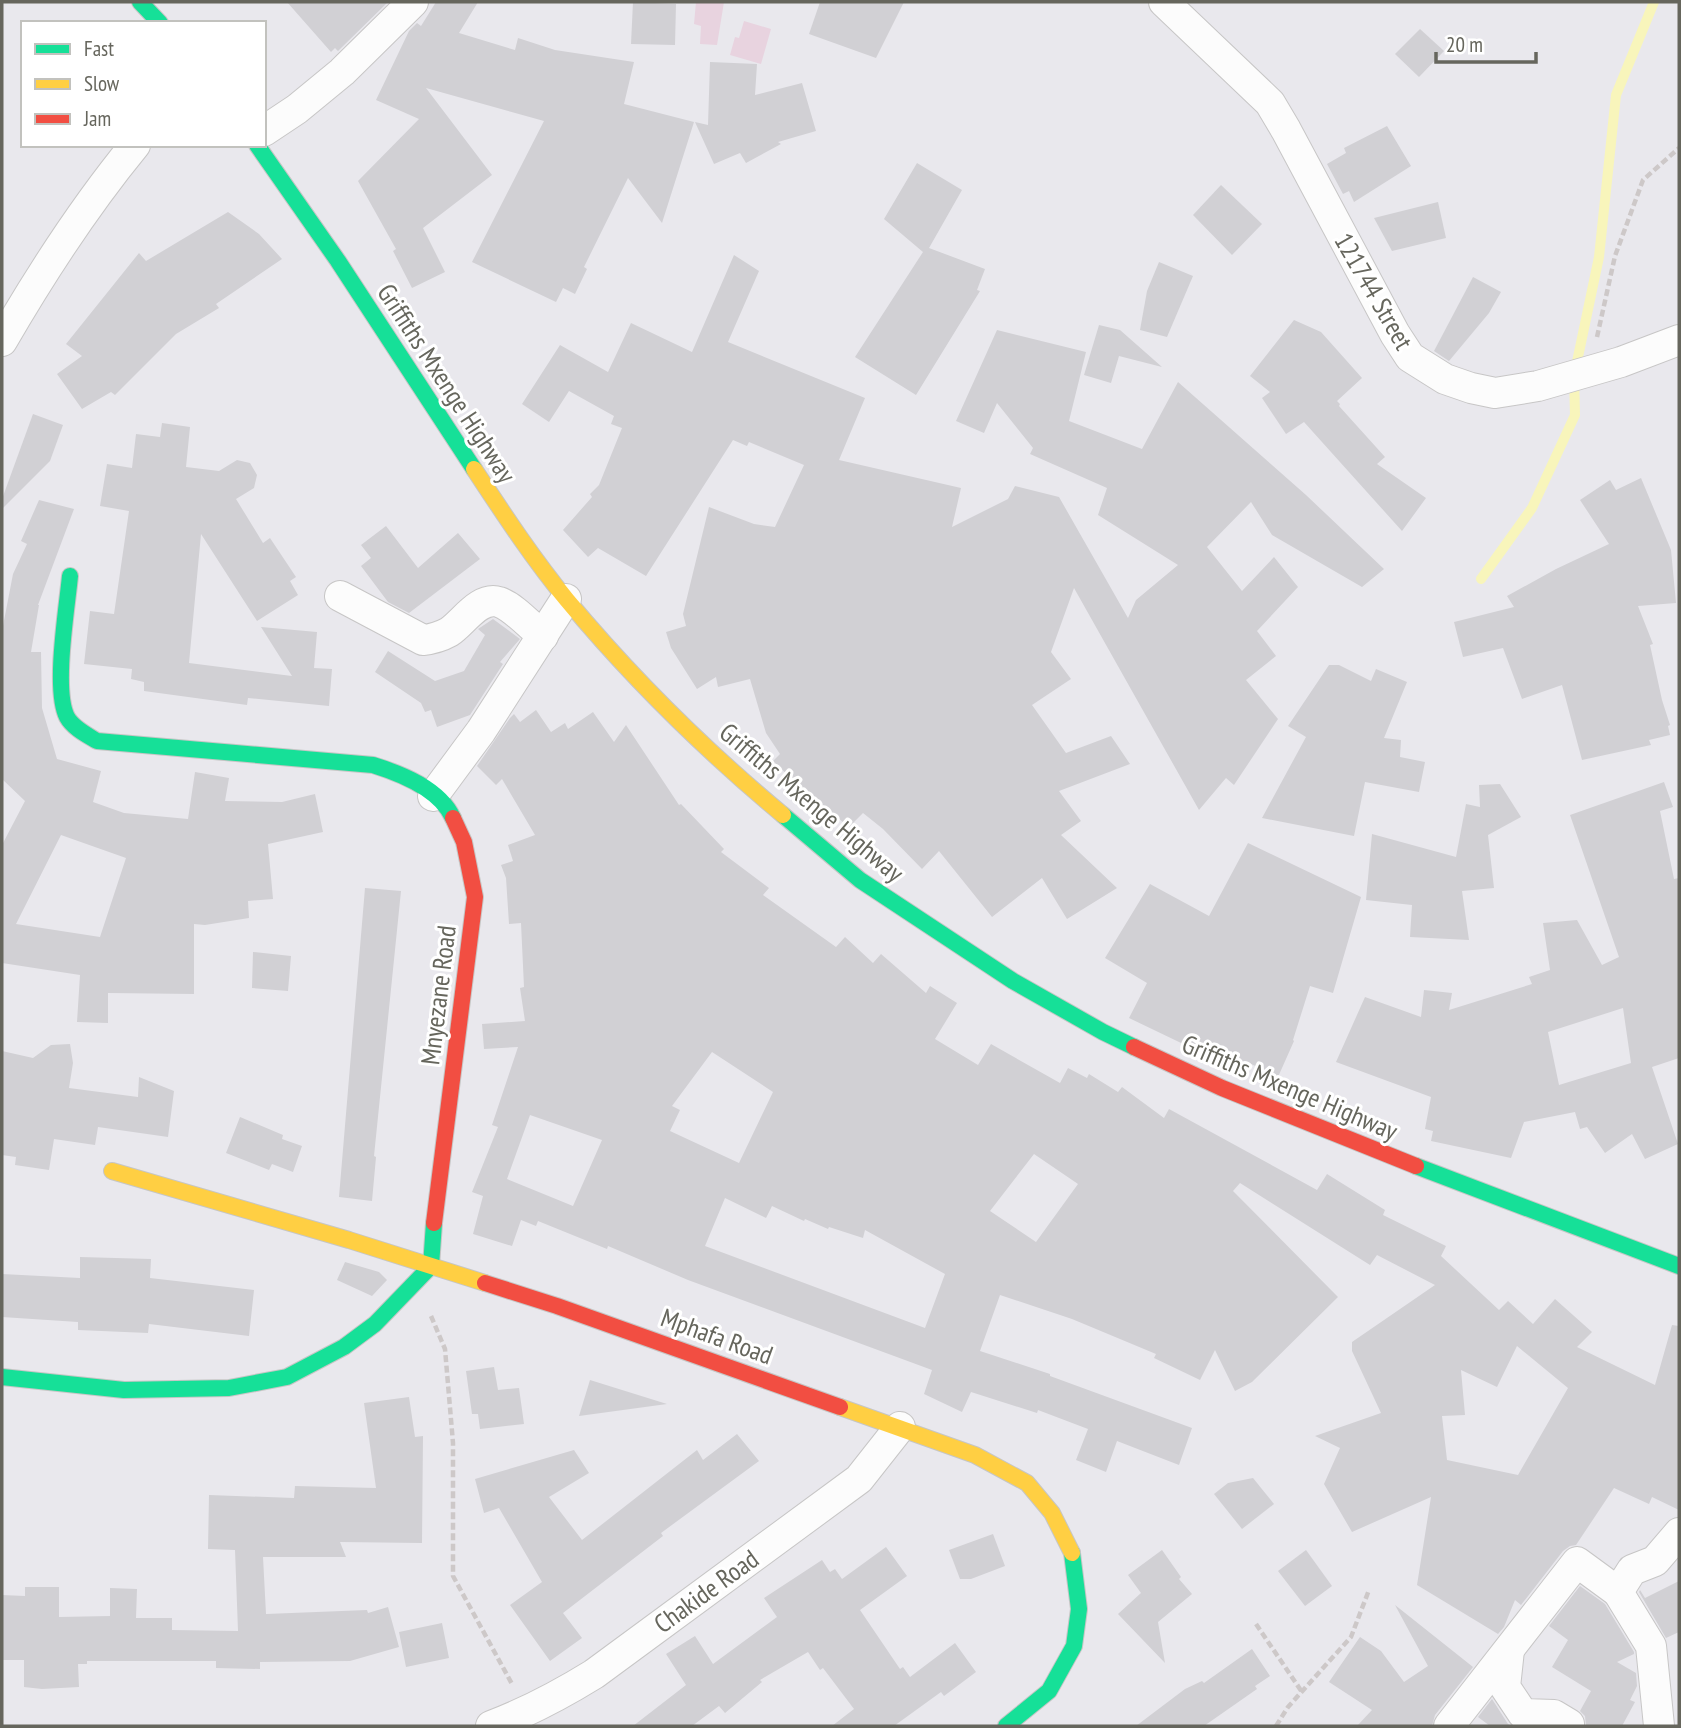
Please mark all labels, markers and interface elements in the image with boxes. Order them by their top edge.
legend [21,21,266,147]
scale bar [1436,21,1536,65]
text: 20 m [1446,31,1483,58]
text: Fast [84,35,114,62]
text: Slow [84,70,120,97]
text: Jam [83,105,111,132]
street label: 121744 Street [1327,227,1421,355]
street label: Griffiths Mxenge Highway [370,277,524,489]
street label: Griffiths Mxenge Highway [713,715,911,889]
street label: Mnyezane Road [413,923,463,1067]
street label: Griffiths Mxenge Highway [1177,1027,1403,1147]
street label: Mphafa Road [657,1301,777,1371]
street label: Chakide Road [647,1542,765,1640]

